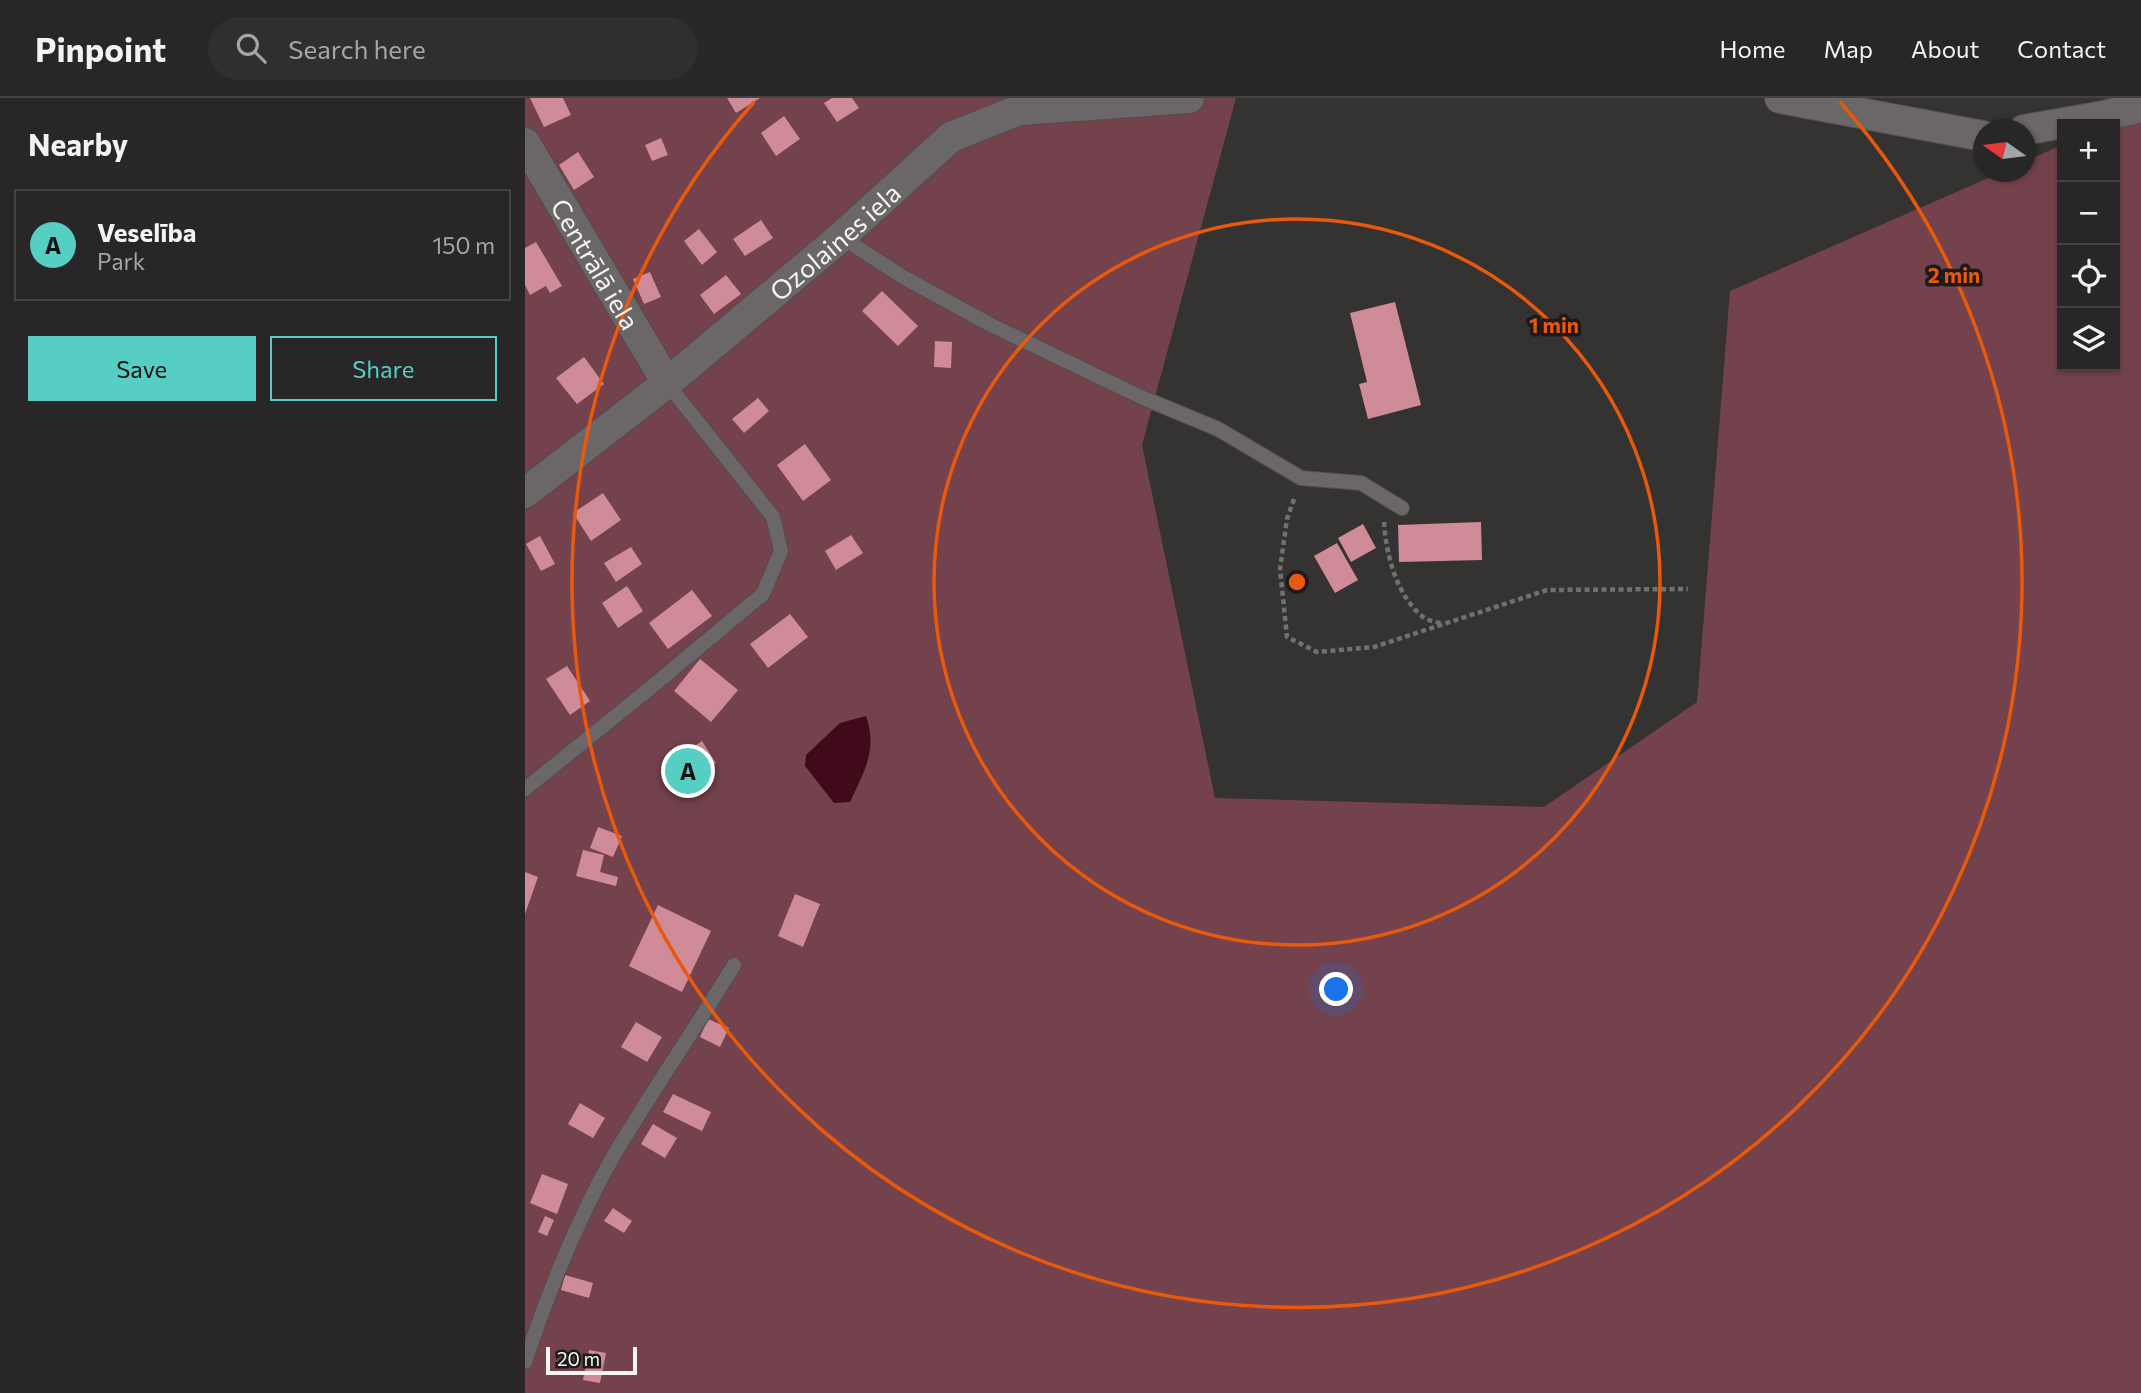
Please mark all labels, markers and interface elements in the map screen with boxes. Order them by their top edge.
search box [208,17,698,80]
text: Pinpoint [35,28,166,69]
icon: search [232,29,270,67]
text: Search here [288,33,426,64]
text: Home [1720,34,1786,63]
text: Map [1824,34,1873,63]
text: About [1911,34,1979,63]
text: Contact [2017,34,2106,63]
north arrow [1973,119,2036,182]
map controls [2057,119,2120,371]
button: + [2057,119,2120,182]
text: Nearby [28,125,128,162]
street label: Ozolaines iela [763,176,906,306]
button: − [2057,182,2120,245]
street label: Centrālā iela [546,193,647,334]
text: Veselība [97,216,197,247]
text: A [45,231,61,259]
text: 150 m [432,231,495,259]
button: locate [2057,245,2120,308]
text: Park [97,247,145,275]
text: 2 min [1928,262,1980,287]
button: layers [2057,308,2120,371]
text: 1 min [1529,312,1579,337]
button: Save [28,336,256,401]
button: Share [270,336,497,401]
centre of rings [1285,570,1309,594]
pin: A [665,745,711,797]
your location [1319,972,1353,1006]
scale bar [546,1344,637,1376]
text: 20 m [557,1347,600,1370]

